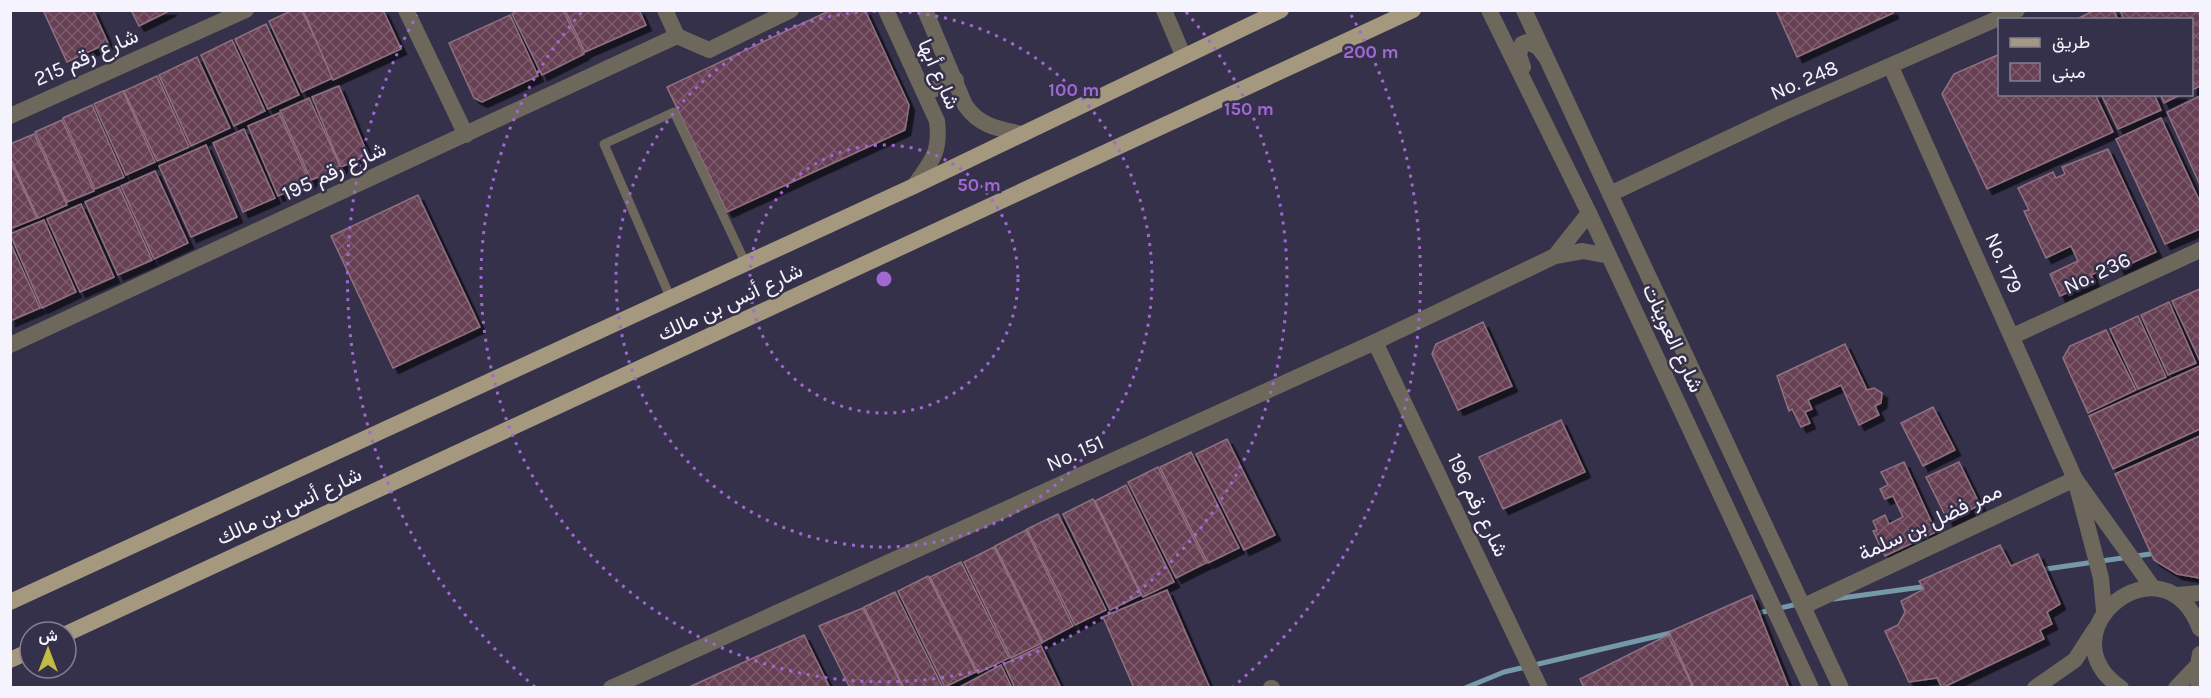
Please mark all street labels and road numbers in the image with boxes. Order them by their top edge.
street label: شارع رقم 215 [30,23,143,93]
street label: شارع أبها [911,35,965,114]
street label: No. 248 [1766,55,1842,105]
street label: شارع رقم 195 [278,136,391,207]
street label: No. 179 [1980,229,2028,297]
street label: No. 236 [2060,247,2134,299]
street label: شارع أنس بن مالك [654,258,807,348]
street label: شارع العوينات [1636,280,1709,397]
street label: No. 151 [1043,430,1107,476]
street label: شارع رقم 196 [1441,449,1513,561]
street label: شارع أنس بن مالك [213,462,366,552]
street label: ممر فضل بن سلمة [1854,478,2006,567]

